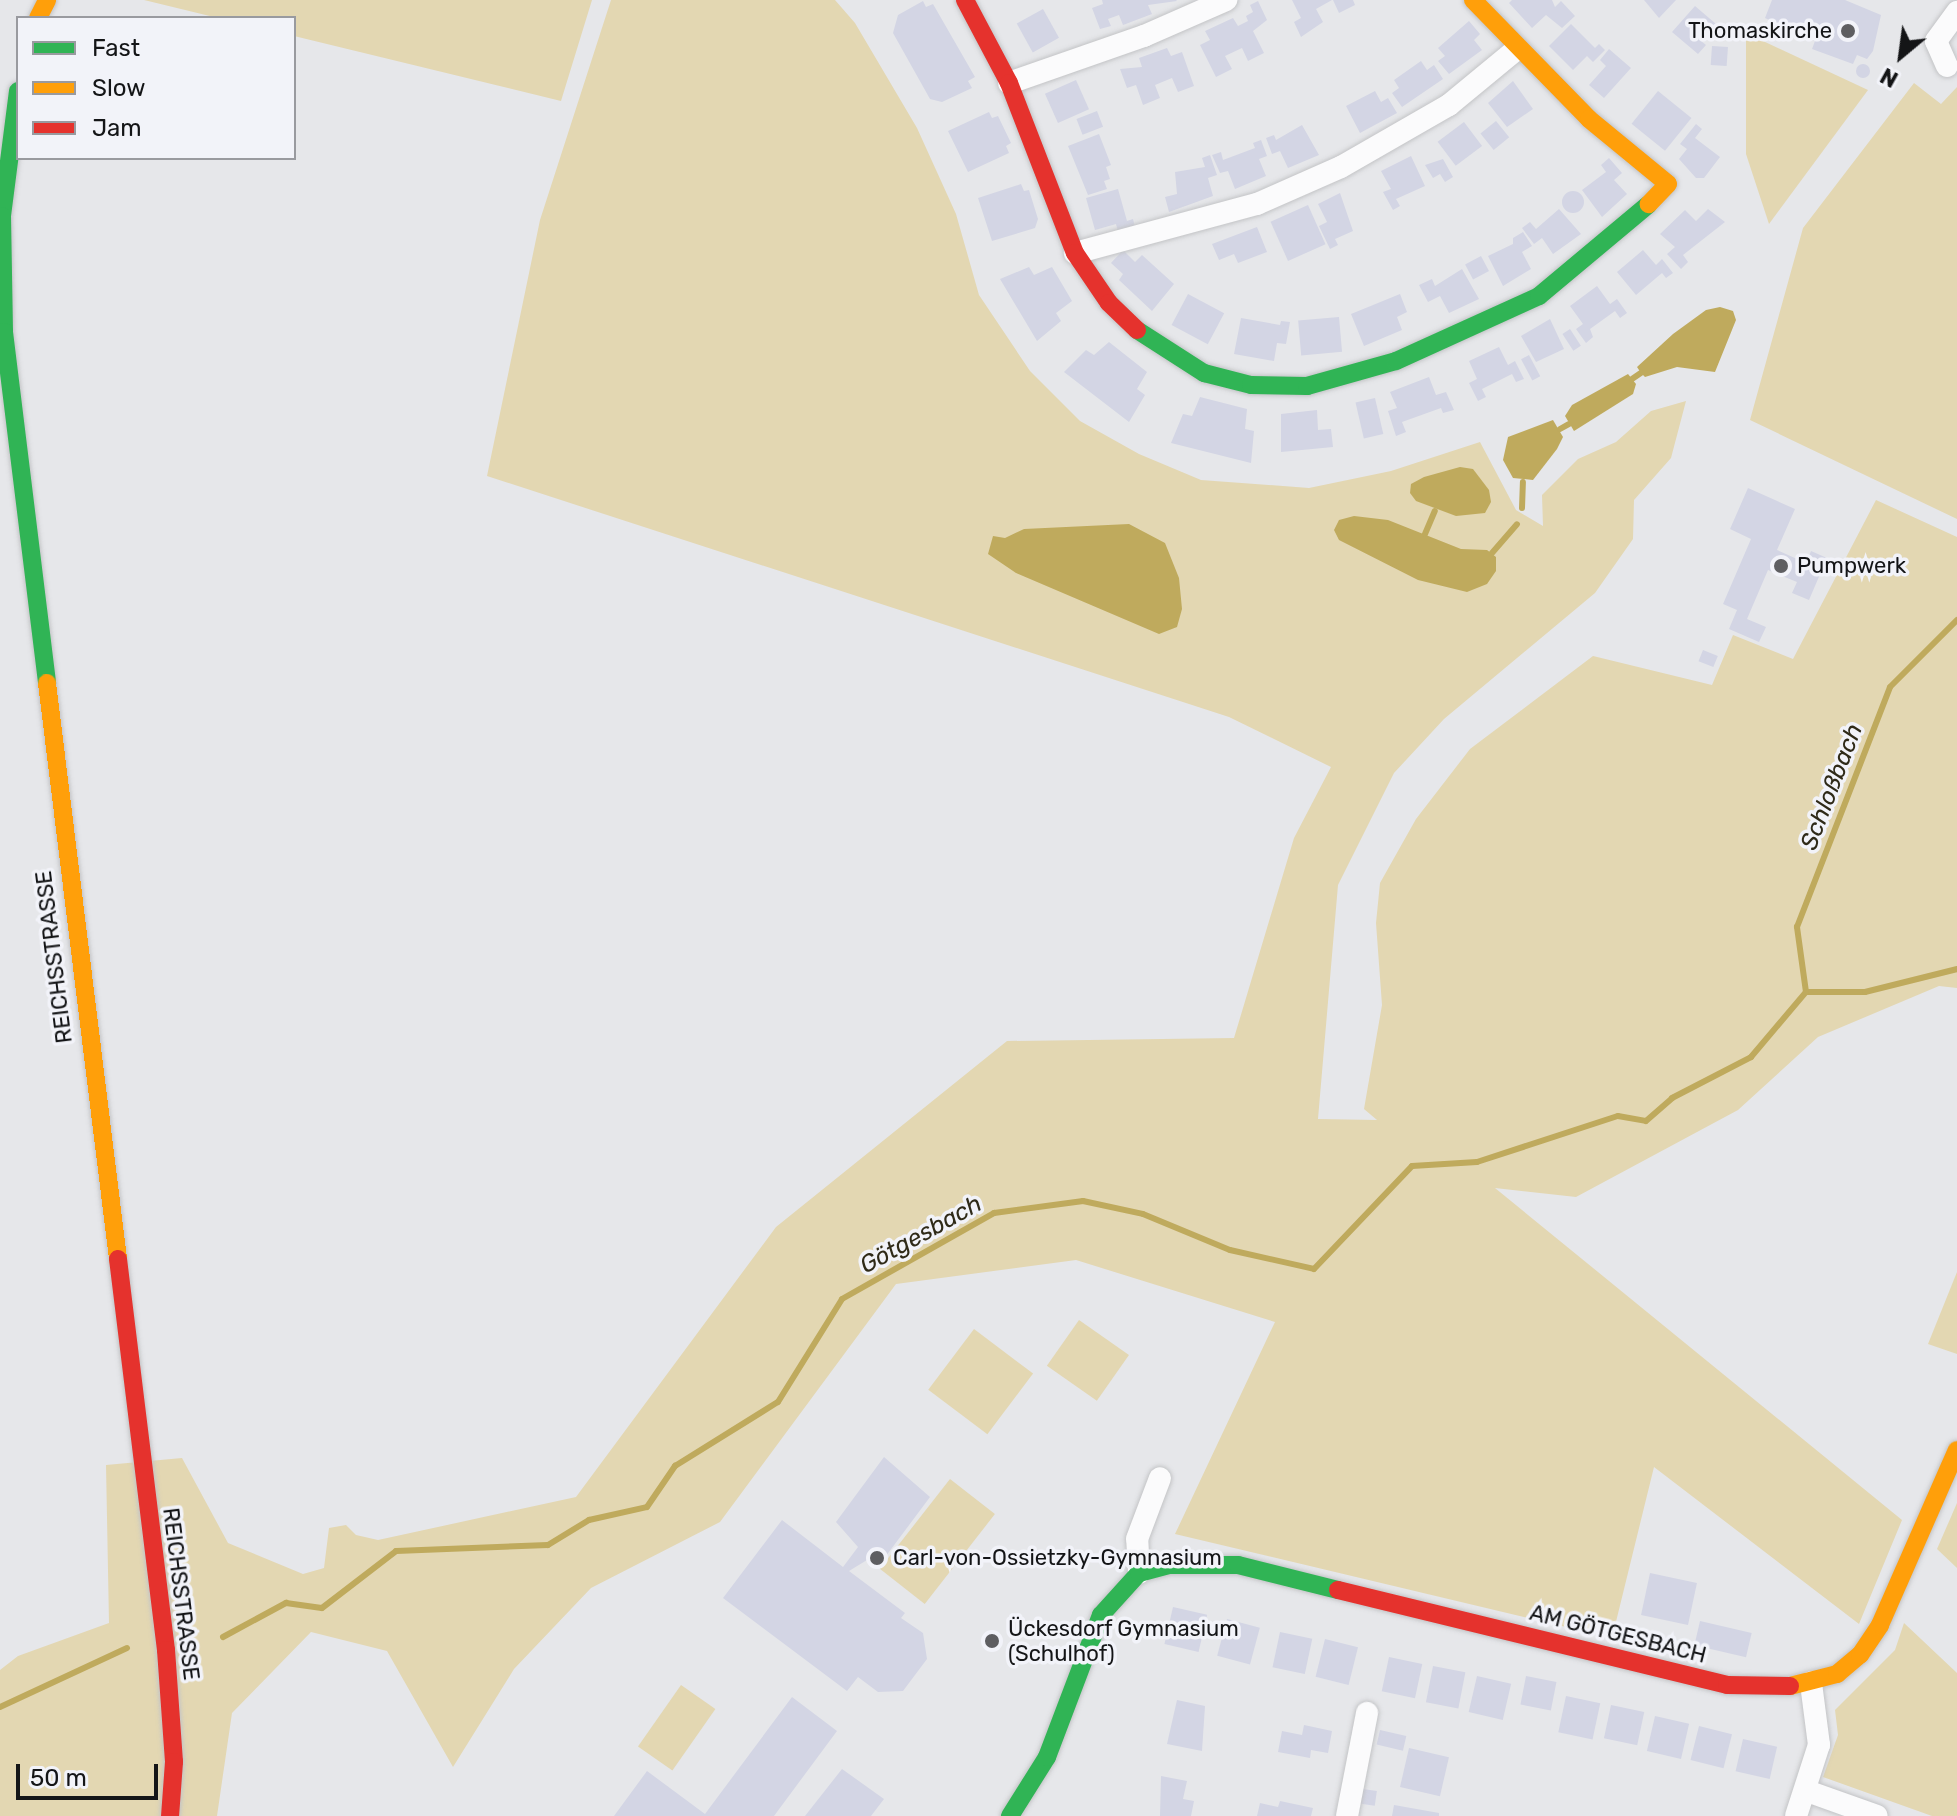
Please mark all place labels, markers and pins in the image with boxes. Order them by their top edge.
place label: Thomaskirche [1688,18,1832,44]
marker: Thomaskirche [1839,22,1857,40]
place label: Pumpwerk [1797,553,1906,579]
marker: Pumpwerk [1772,557,1790,575]
place label: Carl-von-Ossietzky-Gymnasium [893,1545,1222,1571]
marker: Carl-von-Ossietzky-Gymnasium [868,1549,886,1567]
place label: Ückesdorf Gymnasium (Schulhof) [1008,1615,1239,1666]
marker: Ückesdorf Gymnasium (Schulhof) [983,1632,1001,1650]

